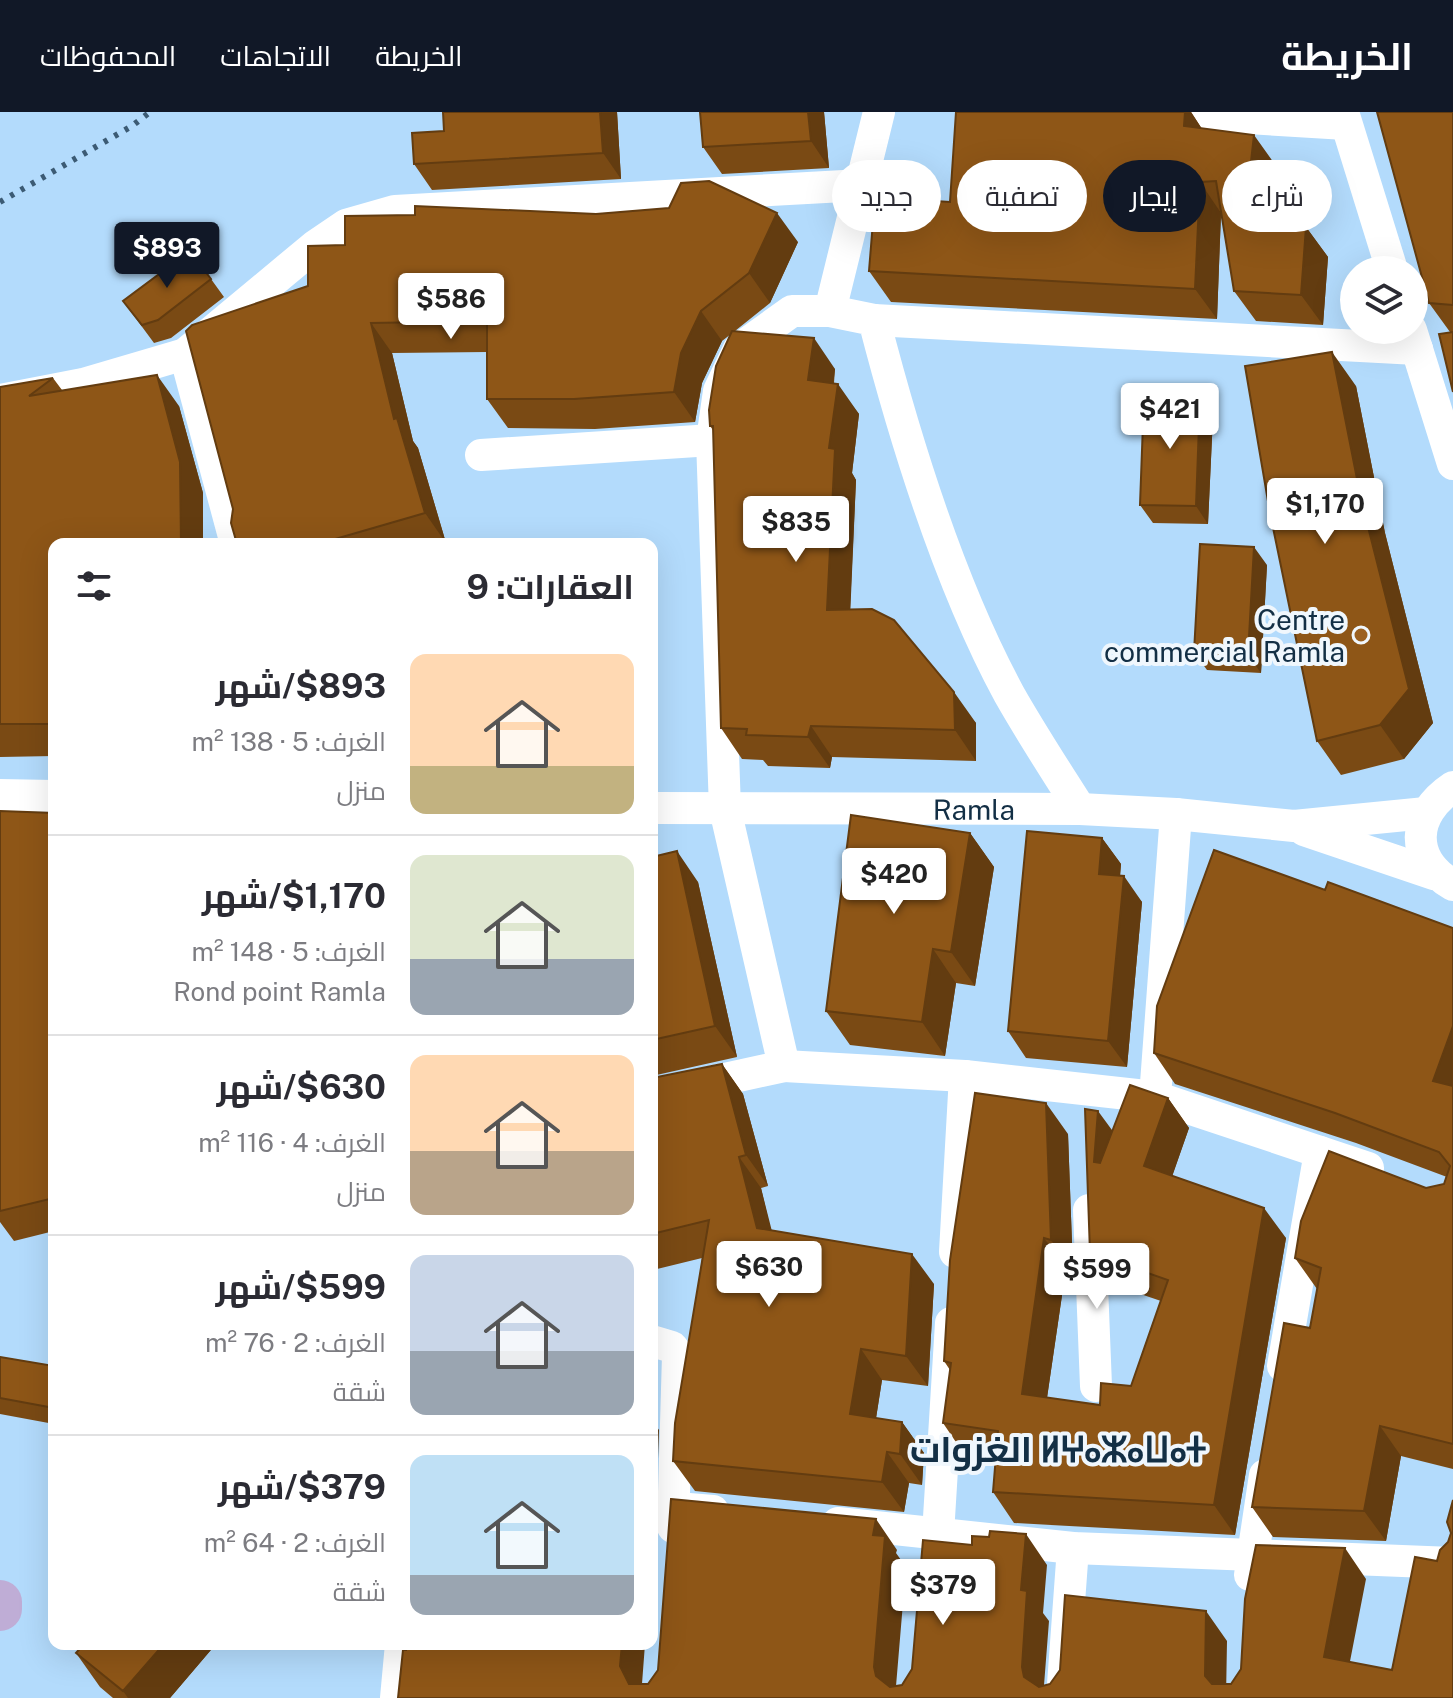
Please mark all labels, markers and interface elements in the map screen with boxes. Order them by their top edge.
text: الخريطة [1281,34,1413,79]
text: المحفوظات [40,39,176,72]
text: الاتجاهات [220,39,331,72]
text: الخريطة [375,39,463,72]
chip: جديد [832,160,941,232]
chip: تصفية [957,160,1087,232]
chip: إيجار [1103,160,1206,232]
chip: شراء [1222,160,1332,232]
pin: $893 [120,222,214,290]
text: $893 [132,232,202,263]
map controls [1340,256,1428,344]
button: layers [1340,256,1428,344]
pin: $586 [404,273,498,341]
text: $586 [416,283,486,314]
pin: $421 [1123,383,1217,451]
text: $421 [1139,393,1201,424]
pin: $1,170 [1260,478,1390,546]
text: $1,170 [1285,488,1365,519]
pin: $835 [749,496,843,564]
text: $835 [761,506,831,537]
icon: filters [72,564,116,608]
text: العقارات: 9 [467,567,634,607]
place label: Centre commercial Ramla [1104,603,1345,668]
marker: Centre commercial Ramla [1352,626,1370,644]
text: $893/شهر [216,666,386,706]
icon: home [474,686,570,782]
text: الغرف: 5 · 138 m² [192,726,386,757]
text: منزل [337,775,386,806]
street label: Ramla [933,792,1015,825]
pin: $420 [847,848,941,916]
text: $420 [860,858,928,889]
text: $1,170/شهر [202,876,386,916]
icon: home [474,887,570,983]
text: الغرف: 5 · 148 m² [191,936,386,967]
text: Rond point Ramla [173,976,386,1007]
text: $630/شهر [217,1067,386,1107]
icon: home [474,1087,570,1183]
text: الغرف: 4 · 116 m² [198,1127,386,1158]
text: منزل [337,1176,386,1207]
pin: $630 [722,1241,816,1309]
pin: $599 [1050,1243,1144,1311]
text: $630 [735,1251,803,1282]
text: $599 [1062,1253,1132,1284]
text: $599/شهر [216,1267,386,1307]
icon: home [474,1287,570,1383]
text: الغرف: 2 · 76 m² [205,1327,386,1358]
text: شقة [333,1376,386,1407]
district label: الغزوات ⵍⵖⴰⵣⴰⵡⴰⵜ [910,1428,1206,1471]
text: $379/شهر [218,1467,386,1507]
icon: home [474,1487,570,1583]
text: الغرف: 2 · 64 m² [204,1527,386,1558]
pin: $379 [896,1559,990,1627]
text: $379 [909,1569,977,1600]
text: شقة [333,1576,386,1607]

